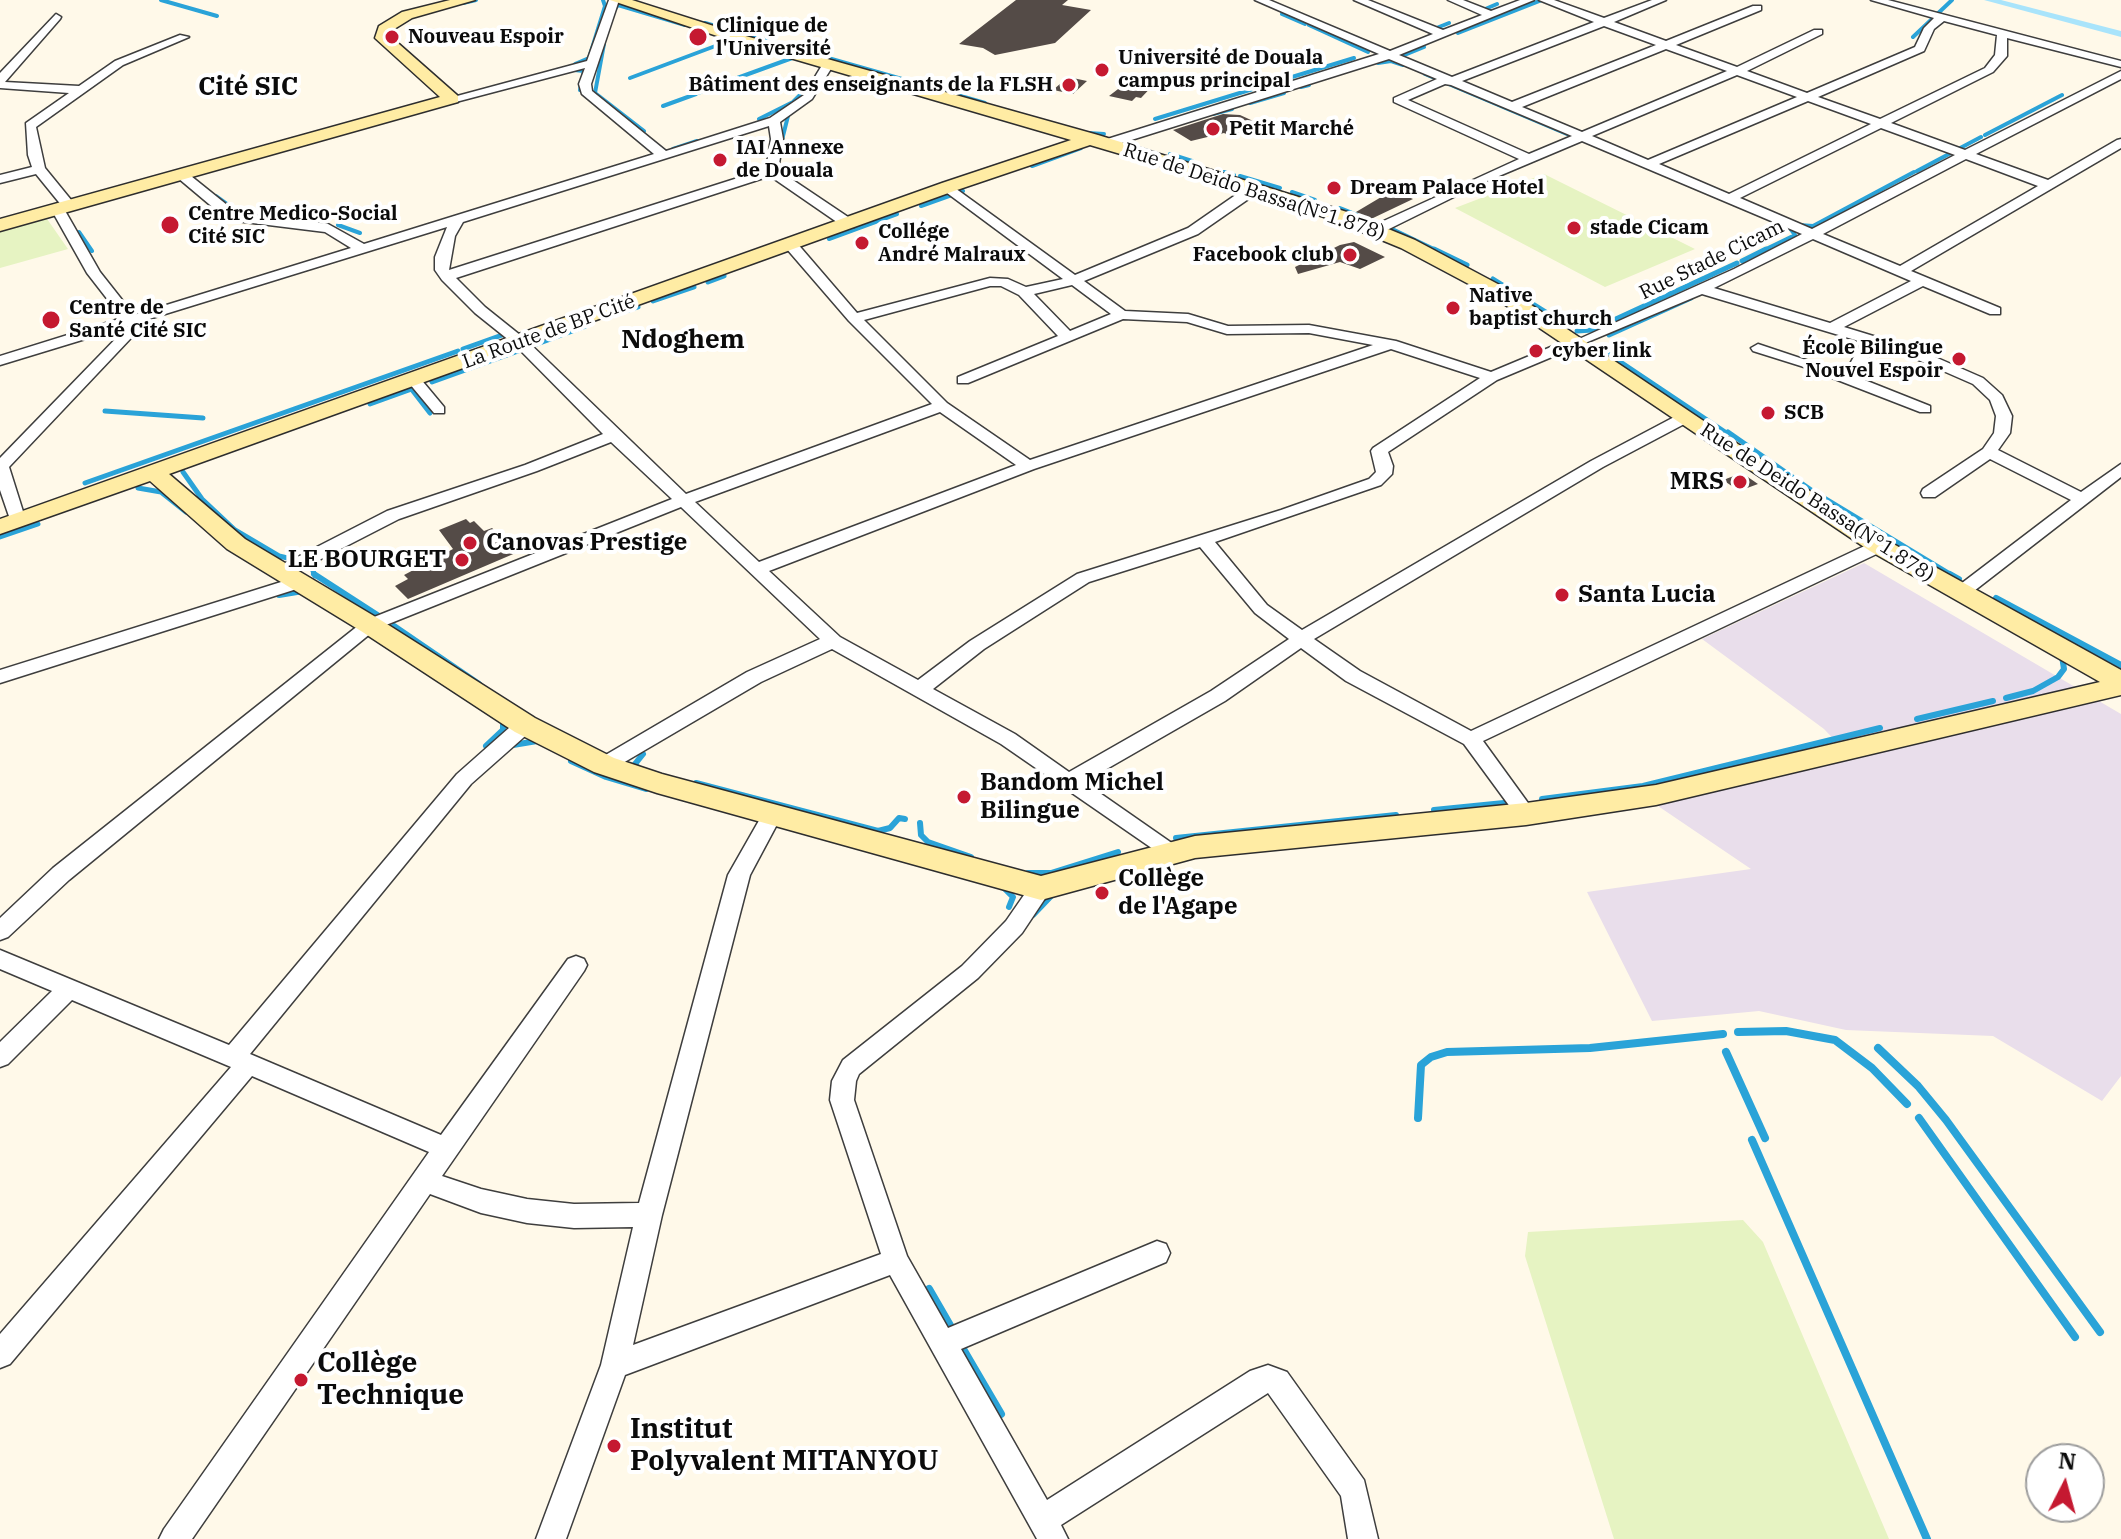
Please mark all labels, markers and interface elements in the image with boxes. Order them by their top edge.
place label: Clinique de l'Université [716,14,831,61]
place label: Nouveau Espoir [408,25,564,49]
marker: Clinique de l'Université [687,26,709,48]
marker: Nouveau Espoir [383,28,401,46]
place label: Université de Douala campus principal [1118,46,1323,93]
marker: Université de Douala campus principal [1093,61,1111,79]
district label: Cité SIC [198,71,298,103]
place label: Bâtiment des enseignants de la FLSH [689,73,1053,97]
marker: Bâtiment des enseignants de la FLSH [1060,76,1078,94]
place label: Petit Marché [1229,117,1354,141]
marker: Petit Marché [1204,120,1222,138]
place label: IAI Annexe de Douala [736,136,844,183]
street label: Rue de Deido Bassa(N°1.878) [1120,138,1388,246]
marker: IAI Annexe de Douala [711,151,729,169]
place label: Dream Palace Hotel [1350,176,1544,200]
marker: Dream Palace Hotel [1325,179,1343,197]
place label: Centre Medico-Social Cité SIC [188,202,398,249]
marker: Centre Medico-Social Cité SIC [159,214,181,236]
street label: Rue Stade Cicam [1636,215,1788,305]
place label: stade Cicam [1590,216,1709,240]
marker: stade Cicam [1565,219,1583,237]
place label: Collége André Malraux [878,220,1026,267]
marker: Collége André Malraux [853,234,871,252]
place label: Facebook club [1193,243,1334,267]
marker: Facebook club [1341,246,1359,264]
place label: Native baptist church [1469,284,1613,331]
street label: La Route de BP Cité [459,290,639,374]
place label: Centre de Santé Cité SIC [69,296,207,343]
marker: Native baptist church [1444,299,1462,317]
marker: Centre de Santé Cité SIC [40,309,62,331]
district label: Ndoghem [621,324,745,356]
place label: École Bilingue Nouvel Espoir [1802,336,1943,383]
place label: cyber link [1552,339,1651,363]
marker: cyber link [1527,342,1545,360]
marker: École Bilingue Nouvel Espoir [1950,350,1968,368]
place label: SCB [1784,401,1824,425]
marker: SCB [1759,404,1777,422]
street label: Rue de Deido Bassa(N°1.878) [1696,418,1938,588]
place label: MRS [1670,468,1724,496]
marker: MRS [1731,473,1749,491]
place label: Canovas Prestige [486,529,687,557]
marker: Canovas Prestige [461,534,479,552]
place label: LE BOURGET [288,546,446,574]
marker: LE BOURGET [453,551,471,569]
place label: Santa Lucia [1578,581,1716,609]
marker: Santa Lucia [1553,586,1571,604]
place label: Bandom Michel Bilingue [980,769,1164,825]
marker: Bandom Michel Bilingue [955,788,973,806]
place label: Collège de l'Agape [1118,865,1237,921]
marker: Collège de l'Agape [1093,884,1111,902]
place label: Collège Technique [317,1347,464,1413]
marker: Collège Technique [292,1371,310,1389]
place label: Institut Polyvalent MITANYOU [630,1413,939,1479]
marker: Institut Polyvalent MITANYOU [605,1437,623,1455]
north arrow [2025,1443,2105,1523]
text: N [2057,1445,2078,1476]

